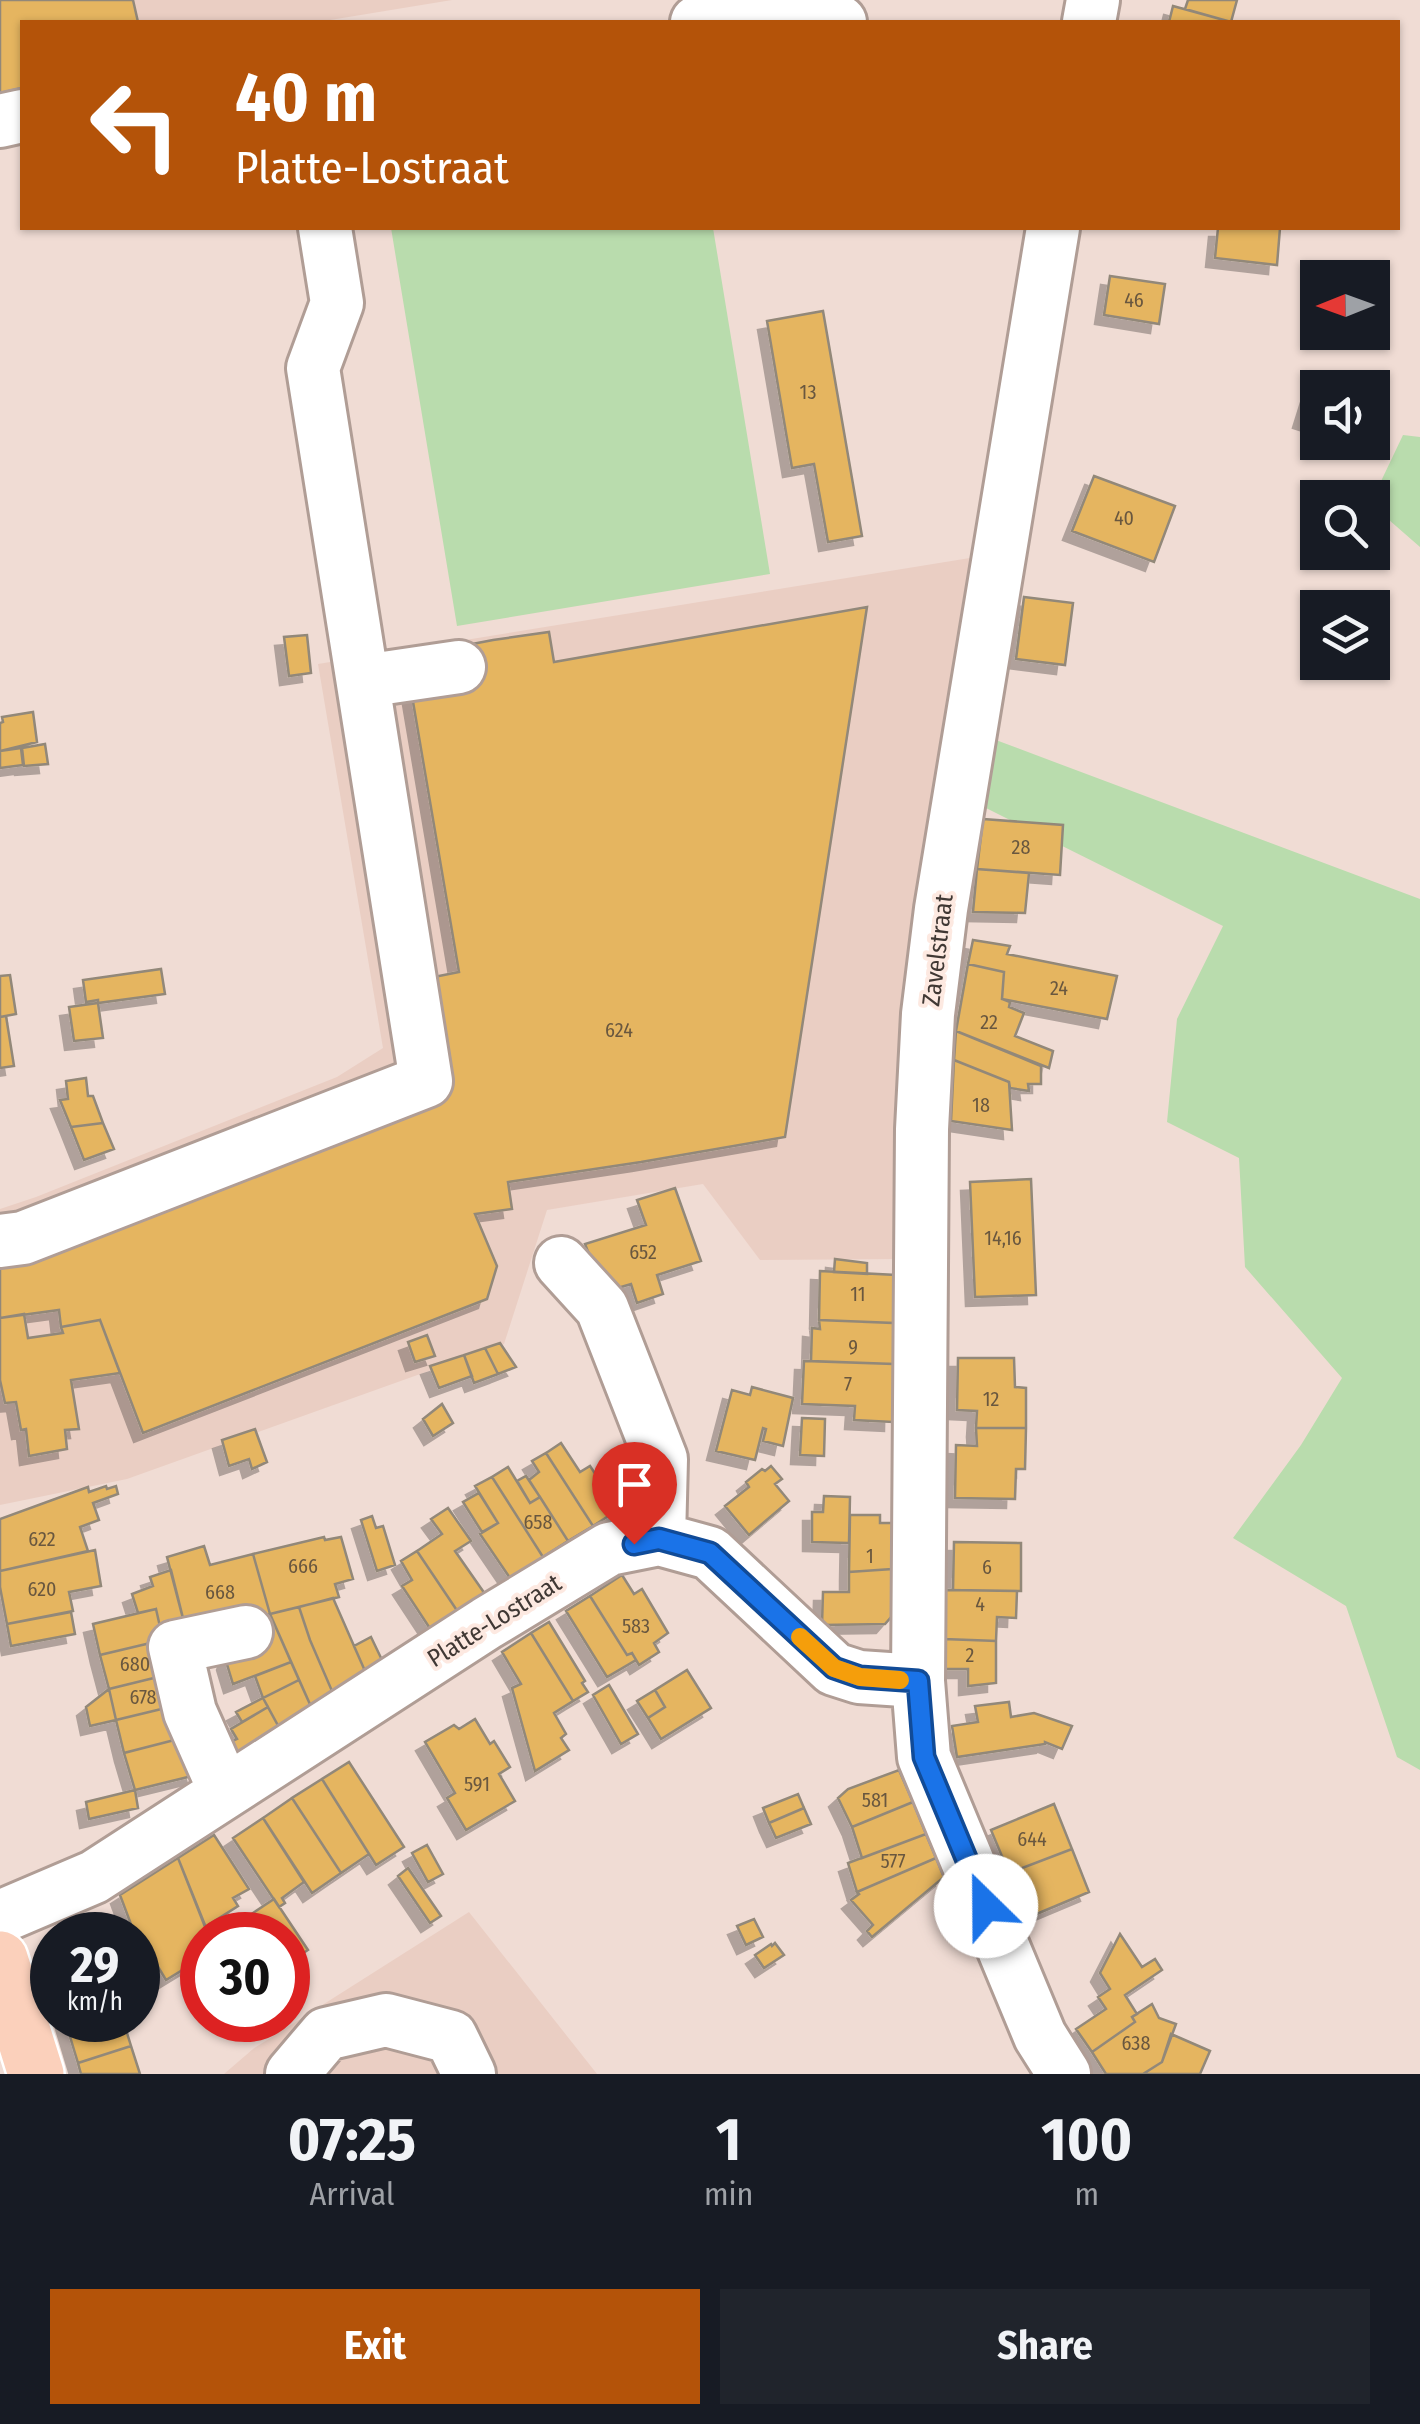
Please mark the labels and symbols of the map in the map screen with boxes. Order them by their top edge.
north arrow [1300,260,1390,350]
house number: 46 [1124,288,1144,312]
house number: 13 [800,380,816,404]
house number: 40 [1114,506,1134,530]
house number: 28 [1012,835,1030,859]
street label: Zavelstraat [916,892,960,1008]
house number: 24 [1050,976,1068,1000]
house number: 22 [980,1010,998,1034]
house number: 624 [605,1018,633,1042]
house number: 18 [972,1093,990,1117]
house number: 14,16 [984,1226,1022,1250]
house number: 652 [629,1240,657,1264]
house number: 11 [850,1282,866,1306]
house number: 9 [848,1335,858,1359]
house number: 7 [844,1372,852,1396]
house number: 12 [983,1387,999,1411]
pin [592,1442,677,1545]
house number: 658 [524,1510,553,1534]
house number: 622 [28,1527,56,1551]
house number: 1 [866,1544,874,1568]
house number: 666 [288,1554,318,1578]
house number: 6 [982,1555,992,1579]
street label: Platte-Lostraat [422,1567,568,1674]
house number: 620 [28,1577,56,1601]
house number: 668 [205,1580,235,1604]
house number: 4 [975,1592,985,1616]
house number: 583 [622,1614,650,1638]
house number: 2 [966,1643,975,1667]
house number: 680 [120,1652,150,1676]
house number: 678 [129,1685,157,1709]
house number: 591 [464,1772,490,1796]
house number: 581 [862,1788,888,1812]
house number: 644 [1017,1827,1047,1851]
house number: 577 [880,1849,906,1873]
position arrow [934,1854,1038,1958]
speed limit sign: 30 [180,1912,310,2042]
house number: 638 [1122,2031,1150,2055]

